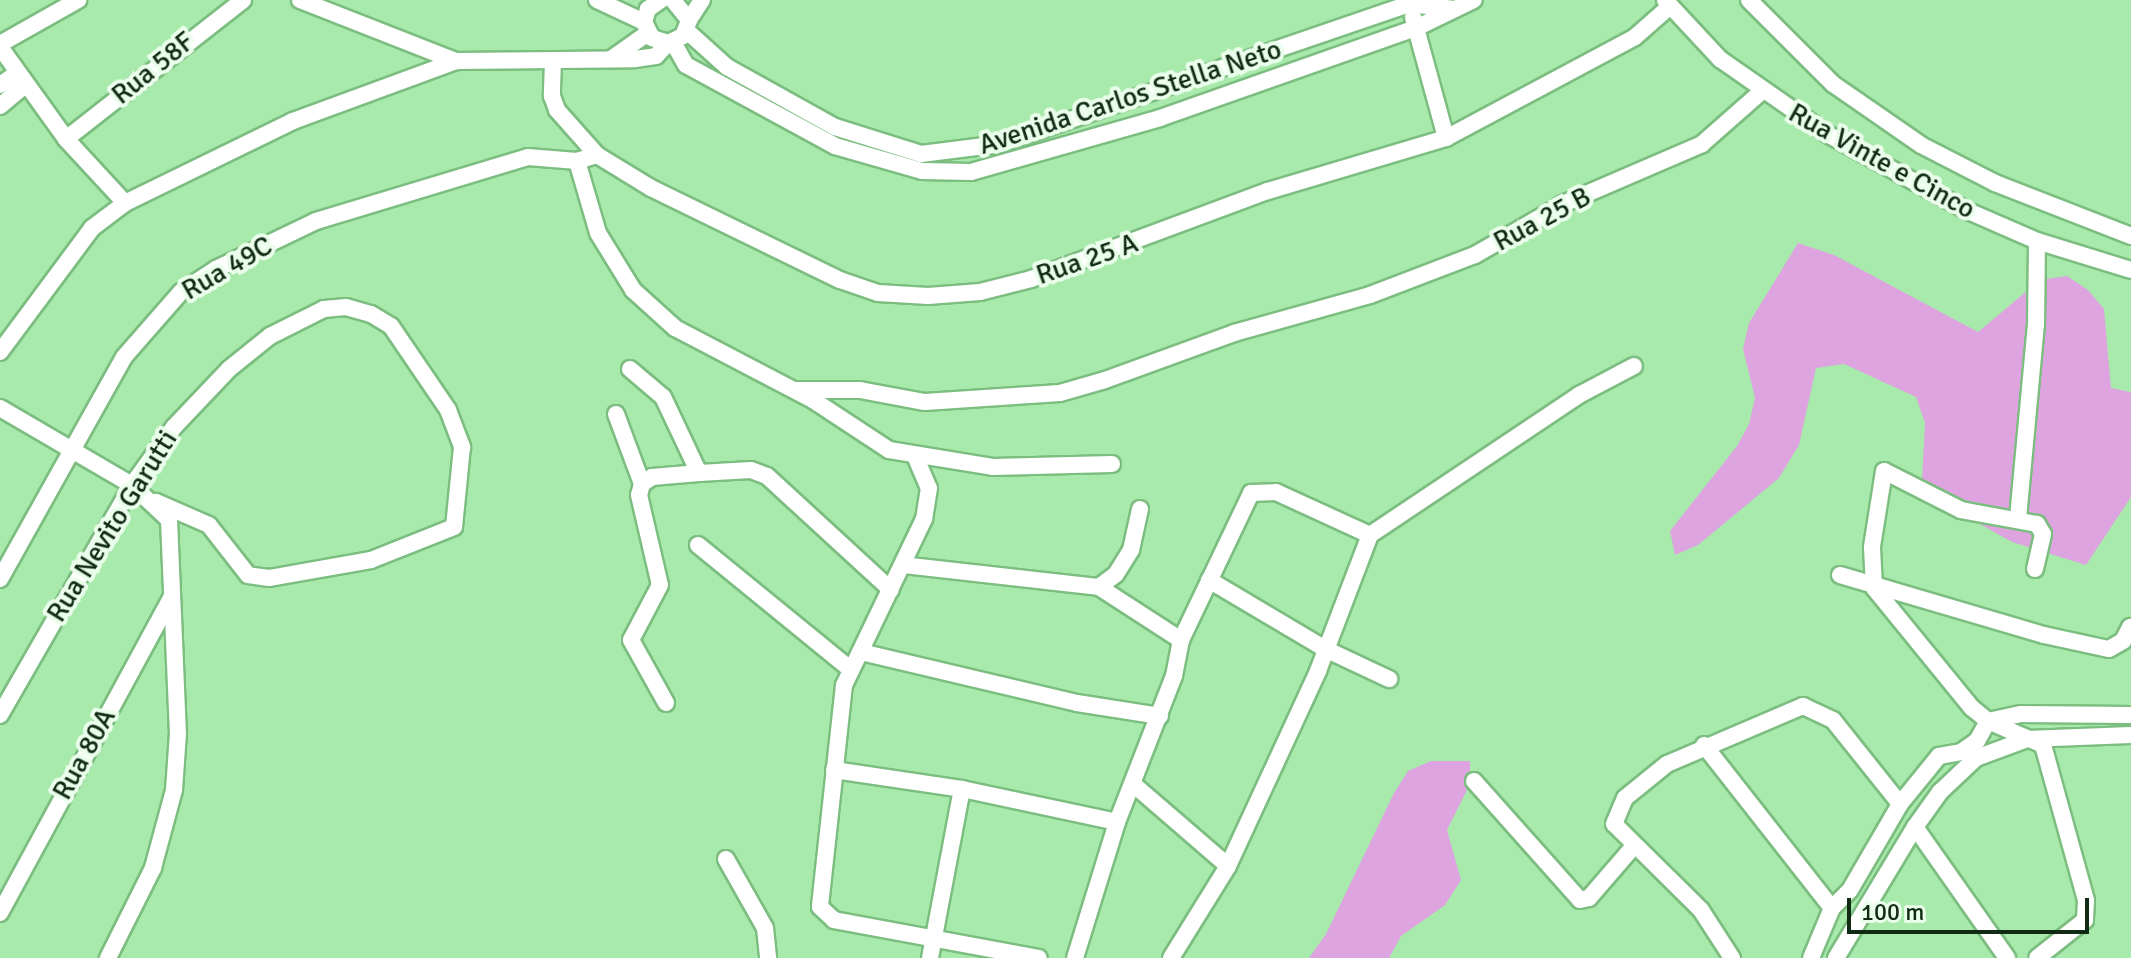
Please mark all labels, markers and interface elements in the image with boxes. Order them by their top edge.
street label: Rua 58F [105,25,201,111]
street label: Avenida Carlos Stella Neto [975,32,1285,162]
street label: Rua Vinte e Cinco [1783,96,1981,226]
street label: Rua 25 B [1488,179,1596,259]
street label: Rua 25 A [1032,226,1142,292]
street label: Rua 49C [176,229,278,307]
street label: Rua Nevito Garutti [39,424,185,628]
street label: Rua 80A [45,702,123,806]
scale bar [1851,882,2093,932]
text: 100 m [1861,897,1924,927]

